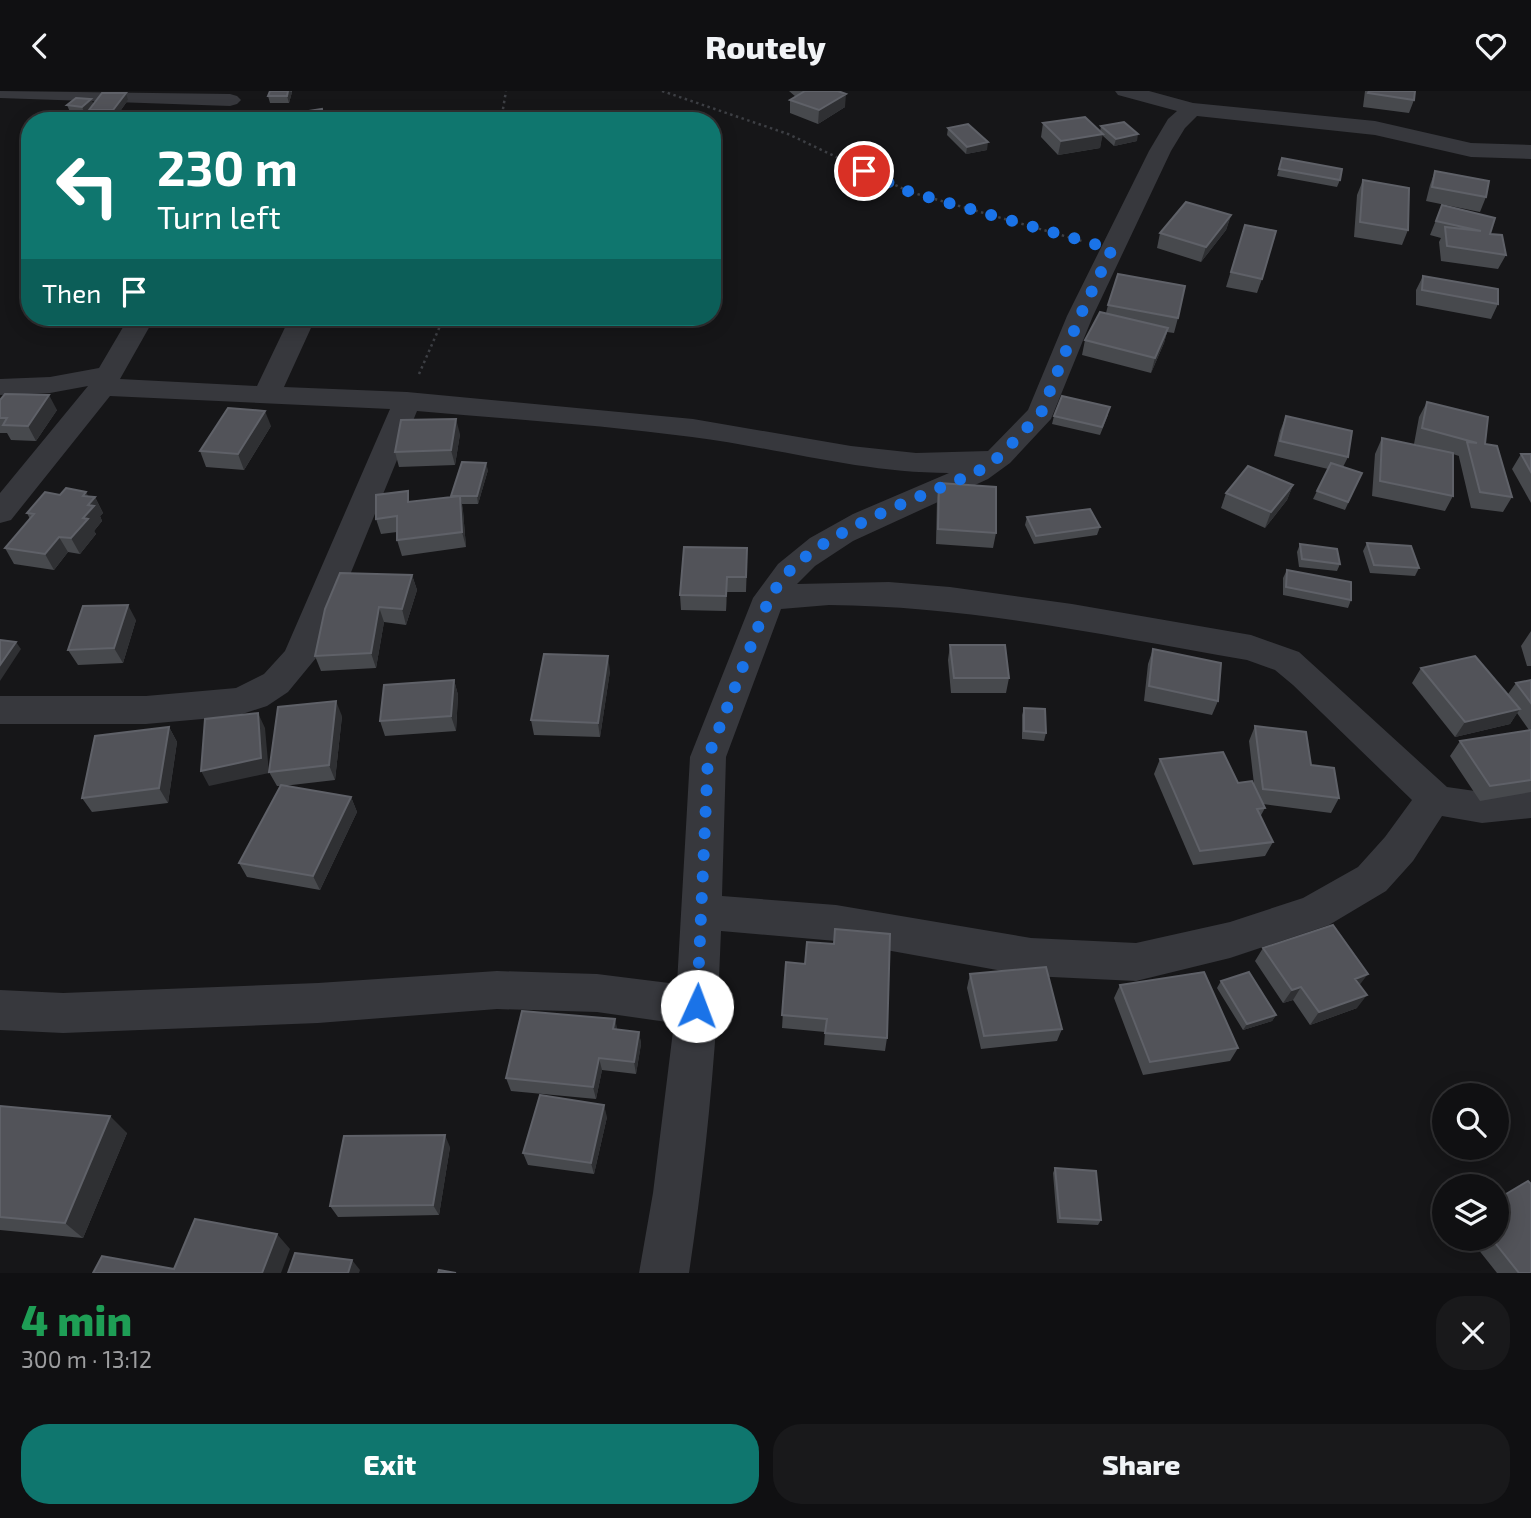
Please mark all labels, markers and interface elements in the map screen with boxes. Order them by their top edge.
icon: back [21,27,59,65]
text: Routely [705,27,826,65]
icon: heart [1472,27,1510,65]
text: 230 m [157,137,298,196]
icon: left [42,140,133,231]
pin [834,141,894,201]
icon: arrive [845,152,883,190]
text: Turn left [157,197,281,235]
icon: arrive [115,273,153,311]
text: Then [42,277,101,308]
position arrow [660,969,734,1043]
map controls [1432,1083,1509,1251]
button: search [1432,1083,1509,1160]
button: layers [1432,1174,1509,1251]
text: 4 min [21,1294,132,1344]
button: close [1436,1296,1510,1370]
text: 300 m · 13:12 [21,1345,152,1373]
button: Exit [21,1424,759,1504]
button: Share [773,1424,1510,1504]

